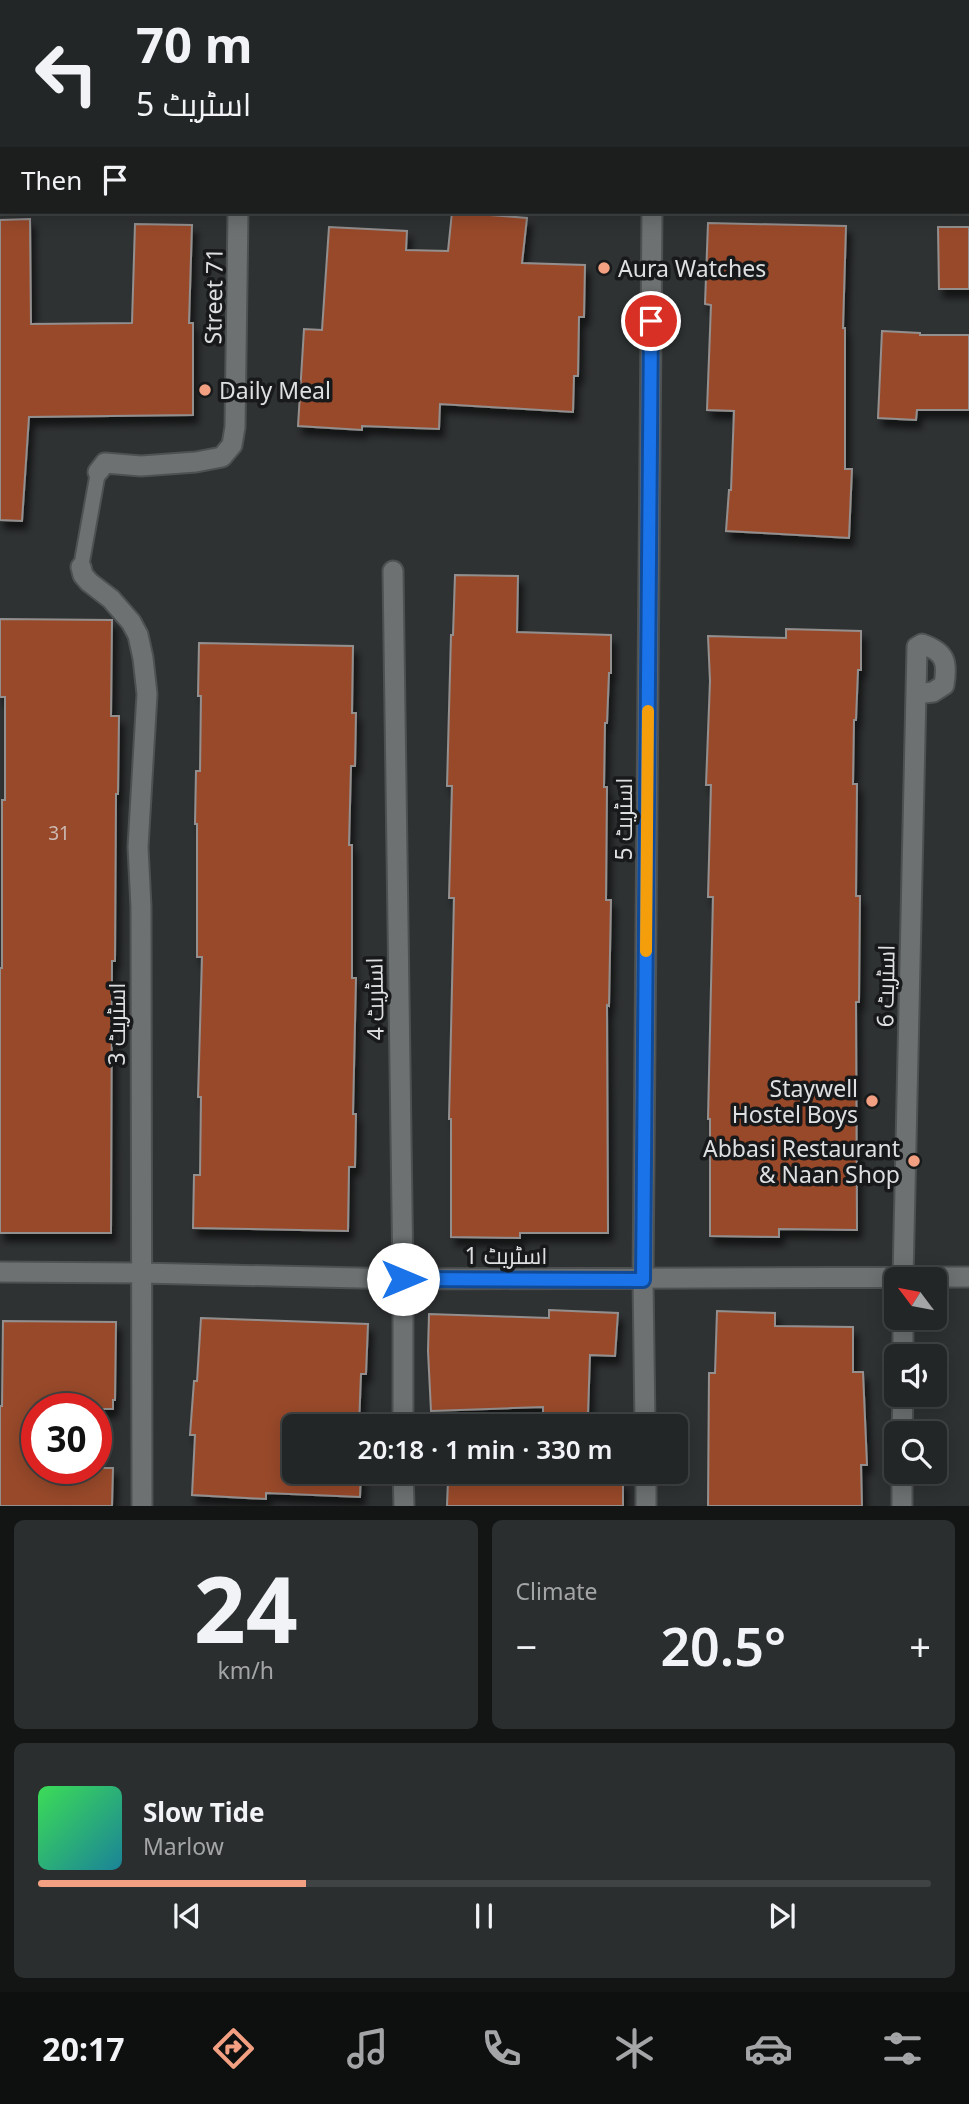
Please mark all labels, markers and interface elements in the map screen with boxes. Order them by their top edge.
text: 70 m [136,11,253,77]
icon: left [21,28,112,119]
text: اسٹریٹ 5 [136,82,251,125]
icon: arrive [96,161,134,199]
text: Then [21,162,82,198]
street label: Street 71 [196,247,230,345]
place label: Aura Watches [618,252,766,284]
marker: Aura Watches [596,260,612,276]
pin [621,291,681,351]
icon: arrive [632,302,670,340]
place label: Daily Meal [219,374,331,406]
marker: Daily Meal [197,382,213,398]
street label: اسٹریٹ 5 [607,778,639,860]
house number: 31 [48,820,70,846]
street label: اسٹریٹ 6 [868,944,902,1028]
street label: اسٹریٹ 4 [357,957,391,1041]
street label: اسٹریٹ 3 [100,983,132,1065]
place label: Staywell Hostel Boys [732,1072,858,1130]
marker: Staywell Hostel Boys [864,1093,880,1109]
place label: Abbasi Restaurant & Naan Shop [703,1132,900,1190]
marker: Abbasi Restaurant & Naan Shop [906,1153,922,1169]
street label: اسٹریٹ 1 [465,1239,547,1271]
position arrow [366,1242,440,1316]
north arrow [884,1267,947,1330]
map controls [884,1267,947,1484]
button: sound [884,1344,947,1407]
speed limit sign: 30 [21,1393,112,1484]
button: search [884,1421,947,1484]
text: 20:18 · 1 min · 330 m [358,1431,612,1467]
text: 24 [194,1546,298,1670]
text: Climate [516,1575,598,1607]
text: 20.5° [660,1610,786,1681]
text: − [516,1620,537,1672]
text: + [909,1620,931,1672]
text: km/h [217,1654,274,1686]
text: Slow Tide [143,1794,265,1830]
text: Marlow [143,1830,224,1862]
icon: previous [168,1897,206,1935]
icon: pause [465,1897,503,1935]
icon: next [763,1897,801,1935]
icon: directions [209,2024,258,2073]
icon: music [343,2024,392,2073]
icon: phone [477,2024,526,2073]
icon: climate [610,2024,659,2073]
icon: car [744,2024,793,2073]
icon: filters [878,2024,927,2073]
text: 20:17 [42,2027,125,2070]

